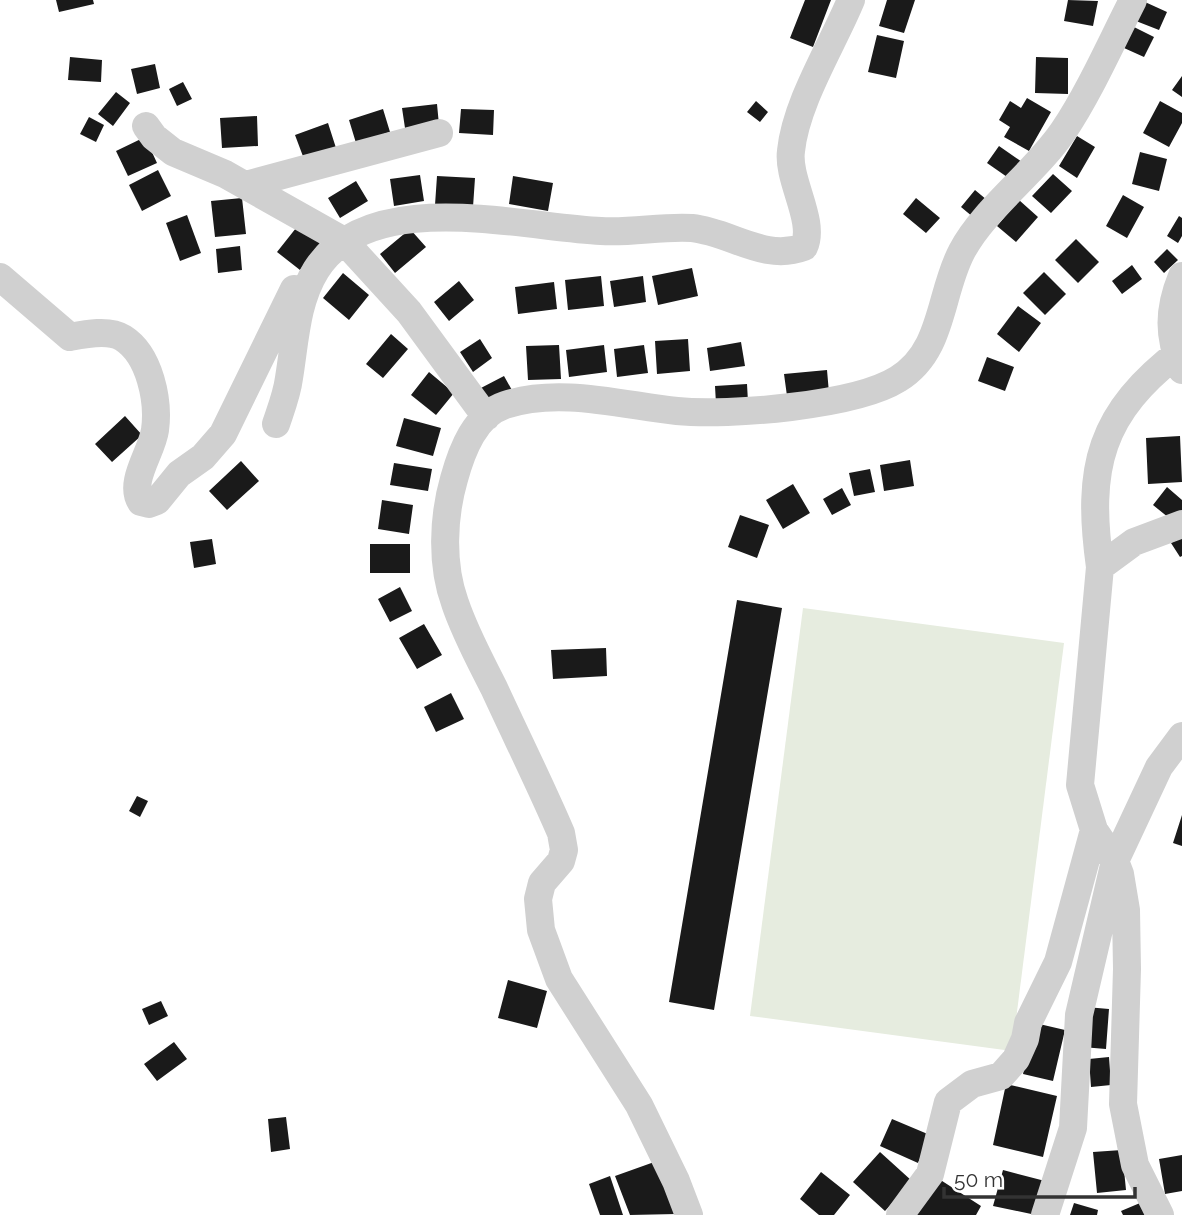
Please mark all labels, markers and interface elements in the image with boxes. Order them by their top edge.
scale bar [944,1156,1135,1200]
text: 50 m [954,1167,1003,1192]

